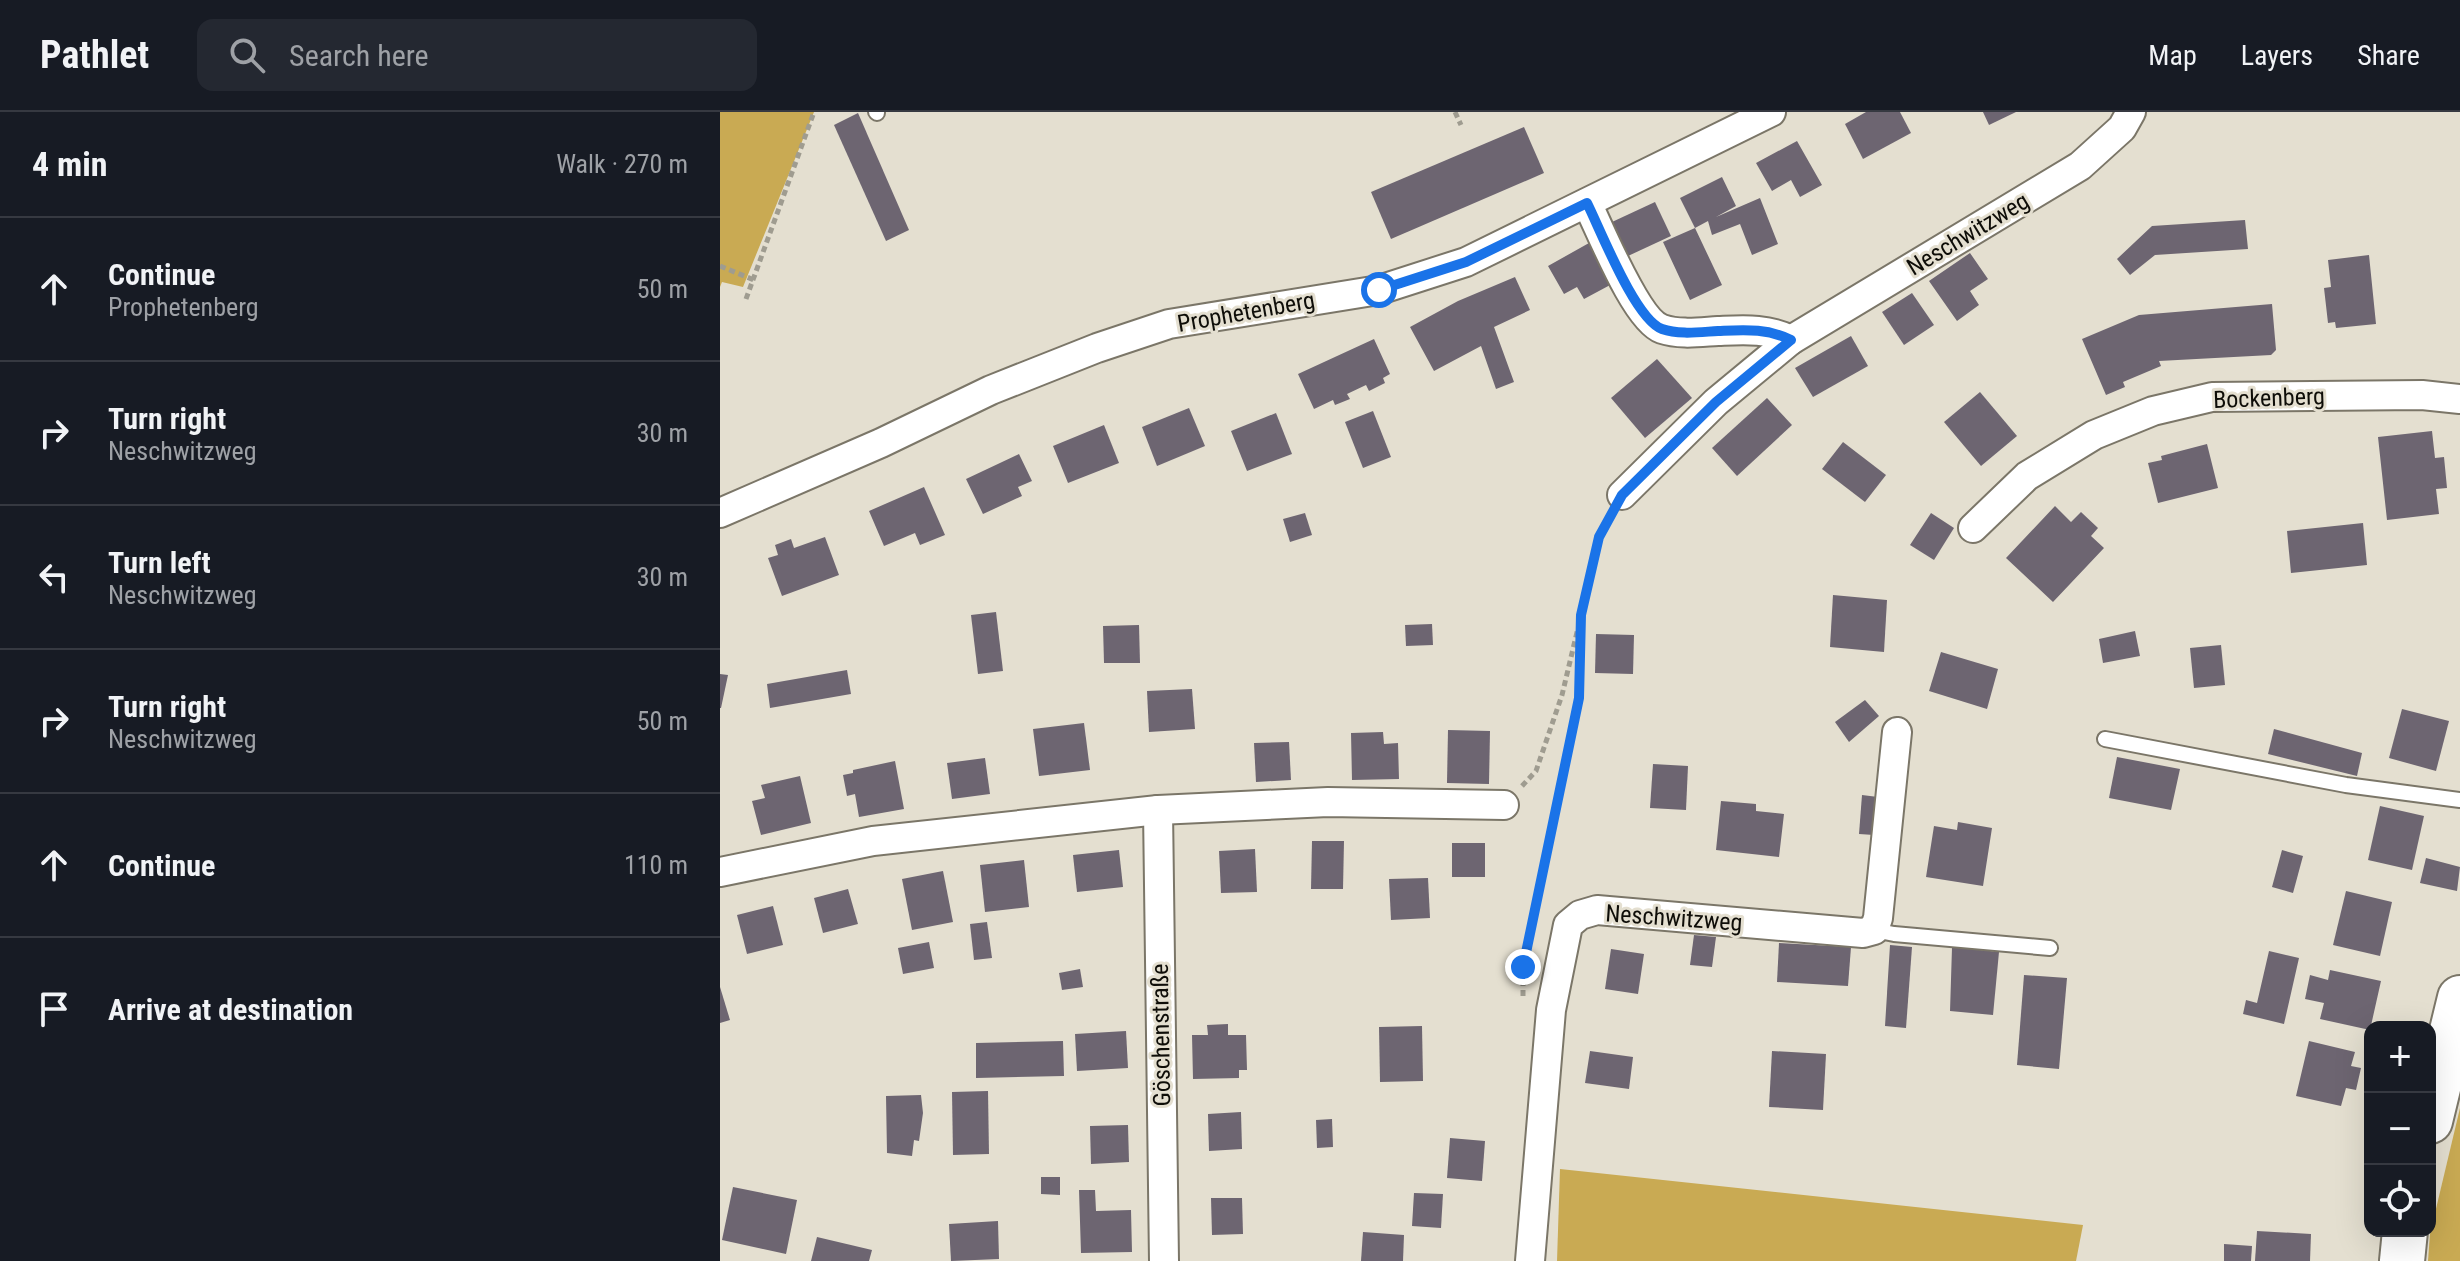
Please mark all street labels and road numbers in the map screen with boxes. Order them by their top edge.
street label: Neschwitzweg [1902,187,2034,281]
street label: Prophetenberg [1175,286,1317,338]
street label: Bockenberg [2213,382,2325,414]
street label: Neschwitzweg [1605,899,1743,937]
street label: Göschenstraße [1146,963,1176,1107]

